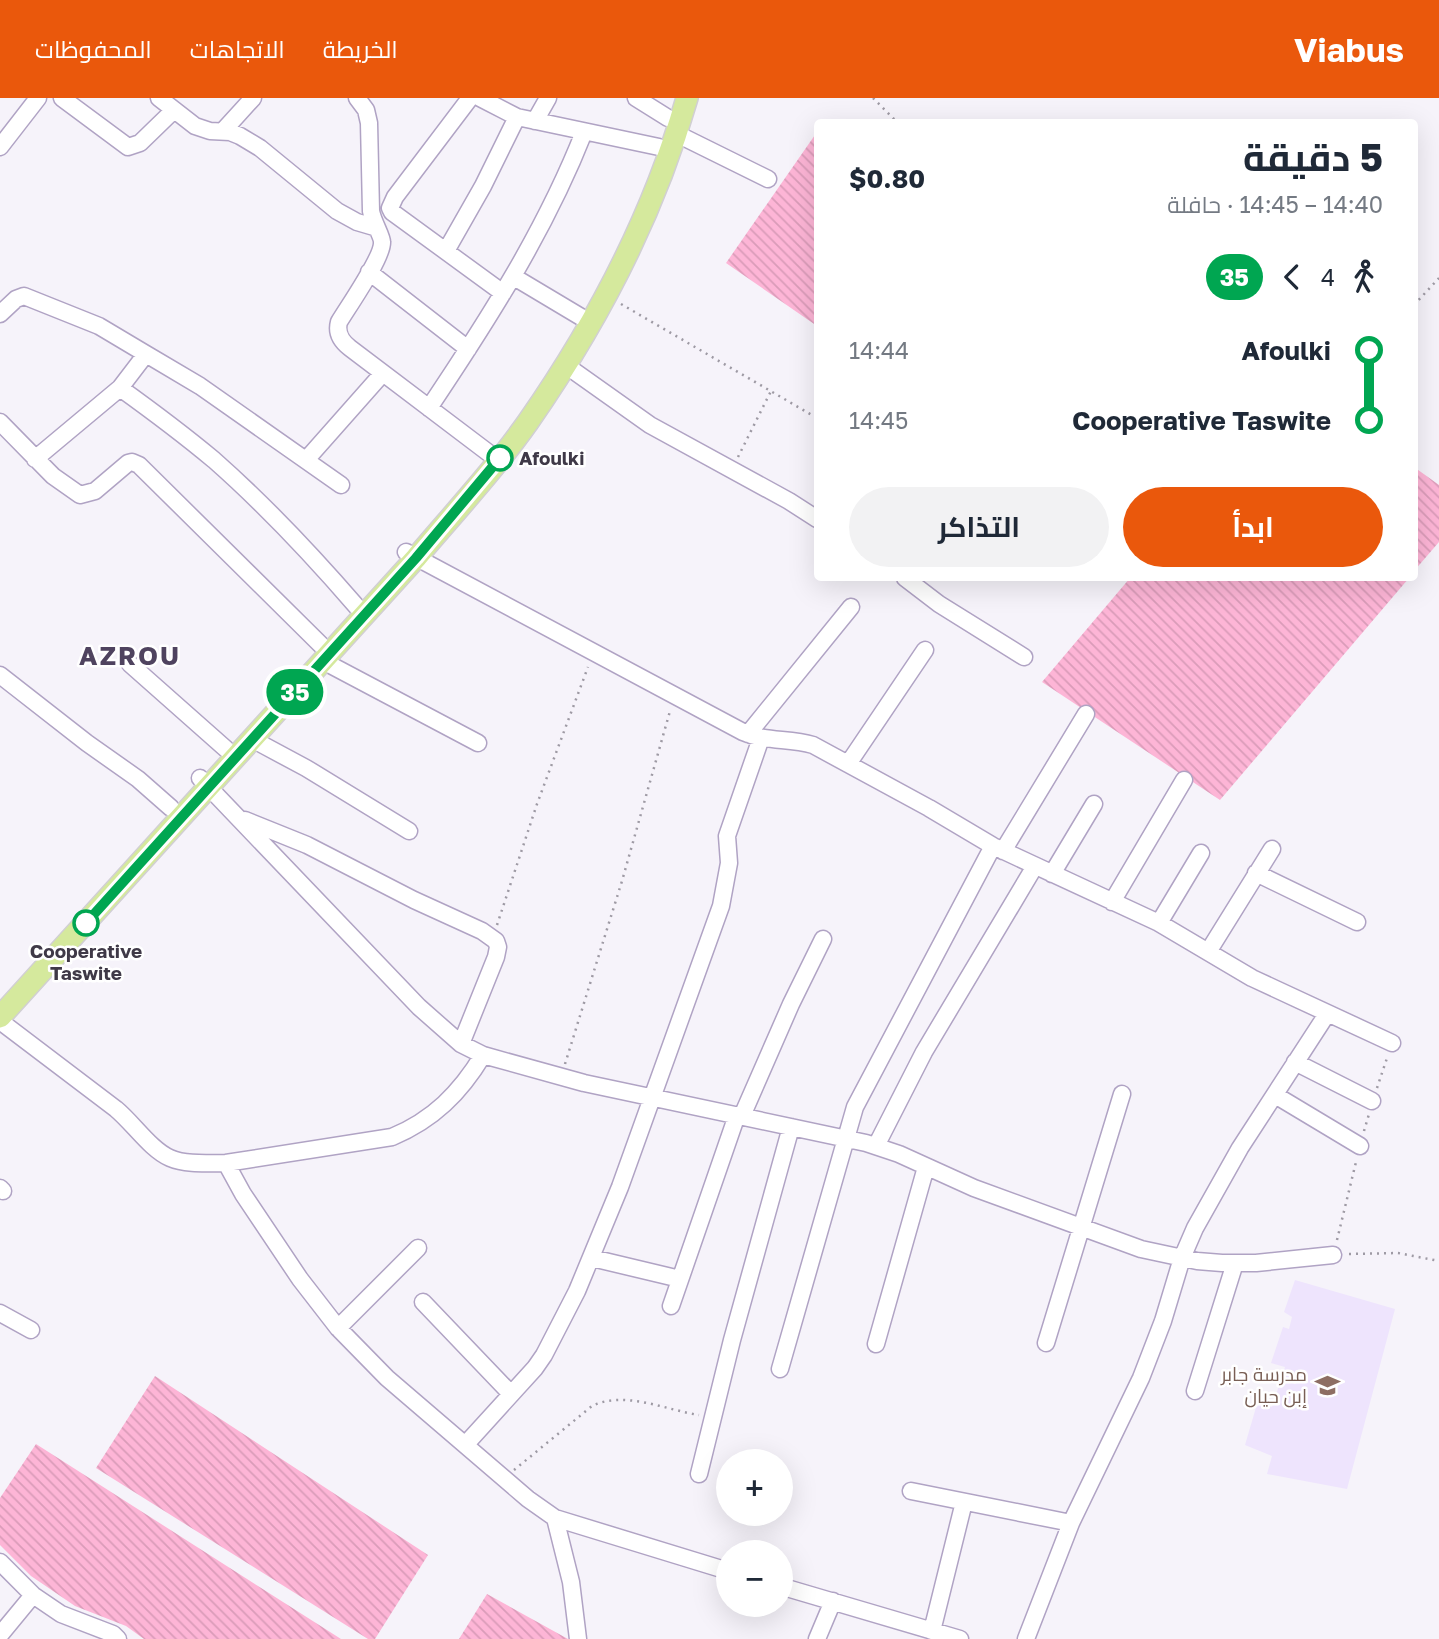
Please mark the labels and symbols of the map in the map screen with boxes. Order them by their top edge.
marker: Afoulki [487,445,513,471]
place label: Afoulki [519,446,584,469]
district label: AZROU [79,640,181,671]
line badge: 35 [264,669,326,715]
marker: Cooperative Taswite [73,910,99,936]
place label: Cooperative Taswite [30,939,142,984]
place label: مدرسة جابر إبن حيان [1220,1362,1307,1408]
school or university icon: مدرسة جابر إبن حيان [1313,1371,1341,1399]

